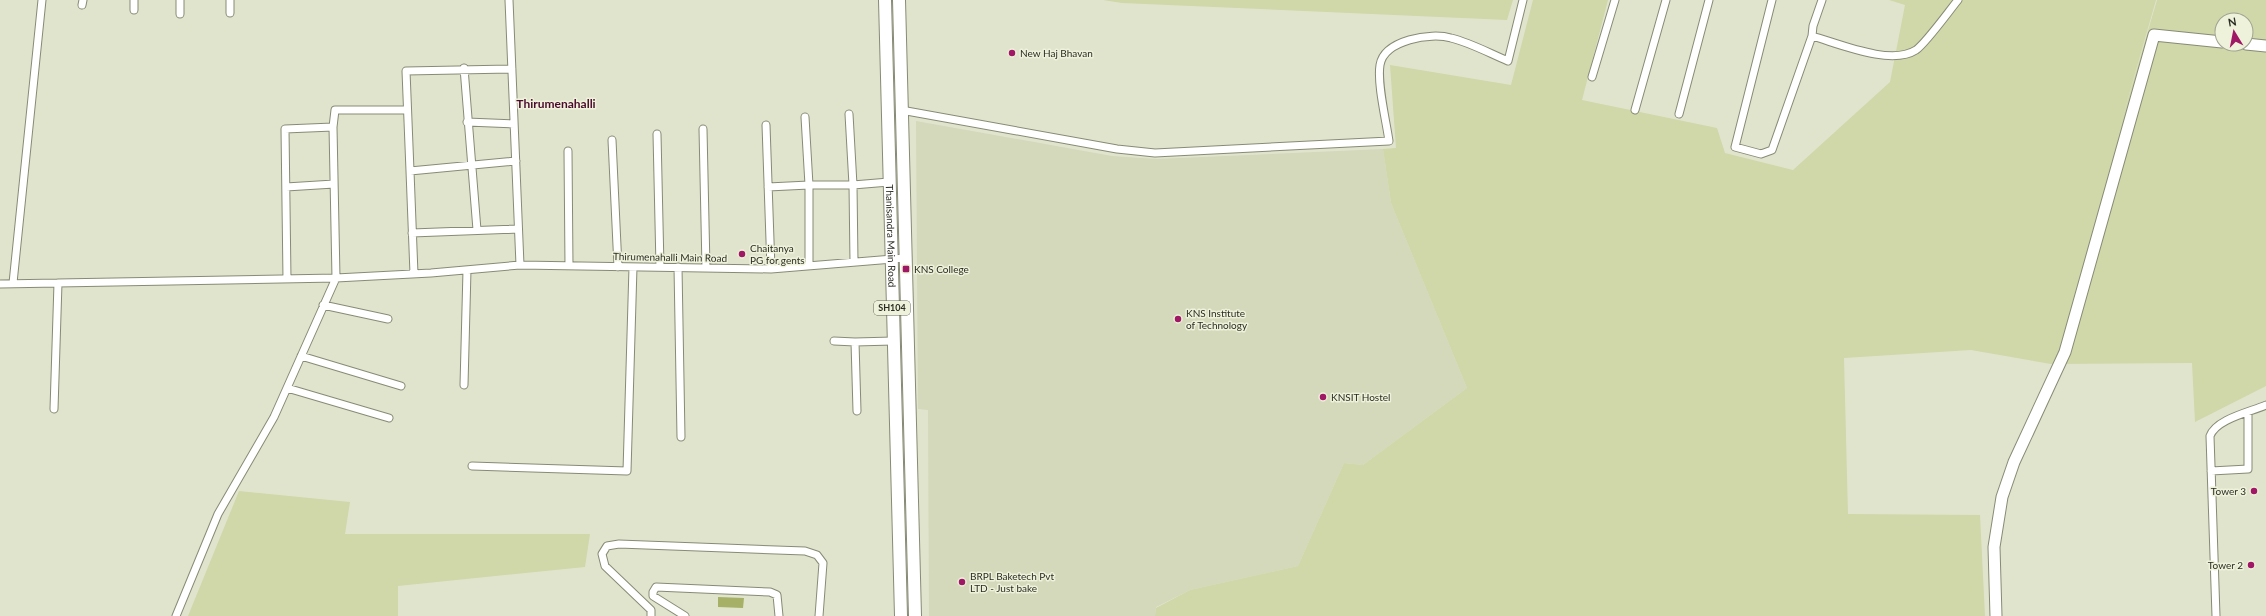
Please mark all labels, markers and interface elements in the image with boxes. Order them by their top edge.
north arrow [2214,12,2254,52]
text: N [2227,15,2237,29]
place label: New Haj Bhavan [1020,47,1093,59]
marker: New Haj Bhavan [1007,48,1017,58]
district label: Thirumenahalli [516,96,596,111]
street label: Thanisandra Main Road [884,184,898,288]
place label: Chaitanya PG for gents [750,242,805,266]
marker: Chaitanya PG for gents [737,249,747,259]
street label: Thirumenahalli Main Road [613,250,727,264]
place label: KNS College [914,263,969,275]
marker: KNS College [901,264,911,274]
road number: SH104 [874,301,910,315]
place label: KNS Institute of Technology [1186,307,1248,331]
marker: KNS Institute of Technology [1173,314,1183,324]
place label: KNSIT Hostel [1331,391,1390,403]
marker: KNSIT Hostel [1318,392,1328,402]
place label: Tower 3 [2211,485,2246,497]
marker: Tower 3 [2249,486,2259,496]
place label: Tower 2 [2208,559,2243,571]
marker: Tower 2 [2246,560,2256,570]
place label: BRPL Baketech Pvt LTD - Just bake [970,570,1054,594]
marker: BRPL Baketech Pvt LTD - Just bake [957,577,967,587]

